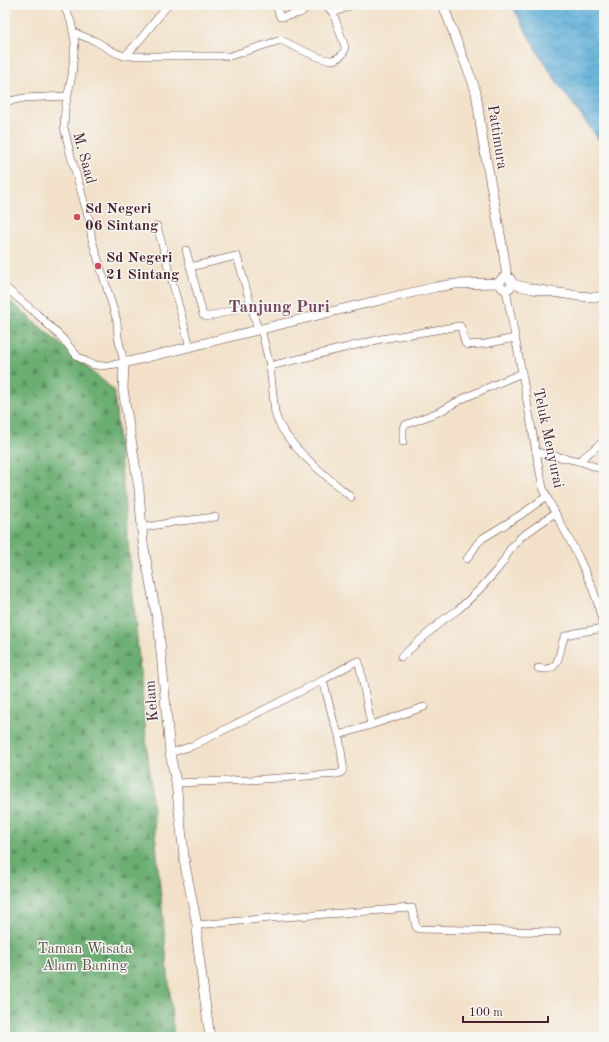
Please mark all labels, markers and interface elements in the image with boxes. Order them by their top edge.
street label: Pattimura [484,104,509,171]
street label: M. Saad [69,131,98,186]
place label: Sd Negeri 06 Sintang [85,202,159,234]
marker: Sd Negeri 06 Sintang [72,212,82,222]
place label: Sd Negeri 21 Sintang [106,251,180,283]
marker: Sd Negeri 21 Sintang [93,261,103,271]
district label: Tanjung Puri [228,299,330,316]
street label: Teluk Menyurai [530,387,565,490]
street label: Kelam [143,679,162,722]
park label: Taman Wisata Alam Baning [38,942,133,974]
scale bar [463,998,548,1024]
text: 100 m [469,1007,503,1019]

